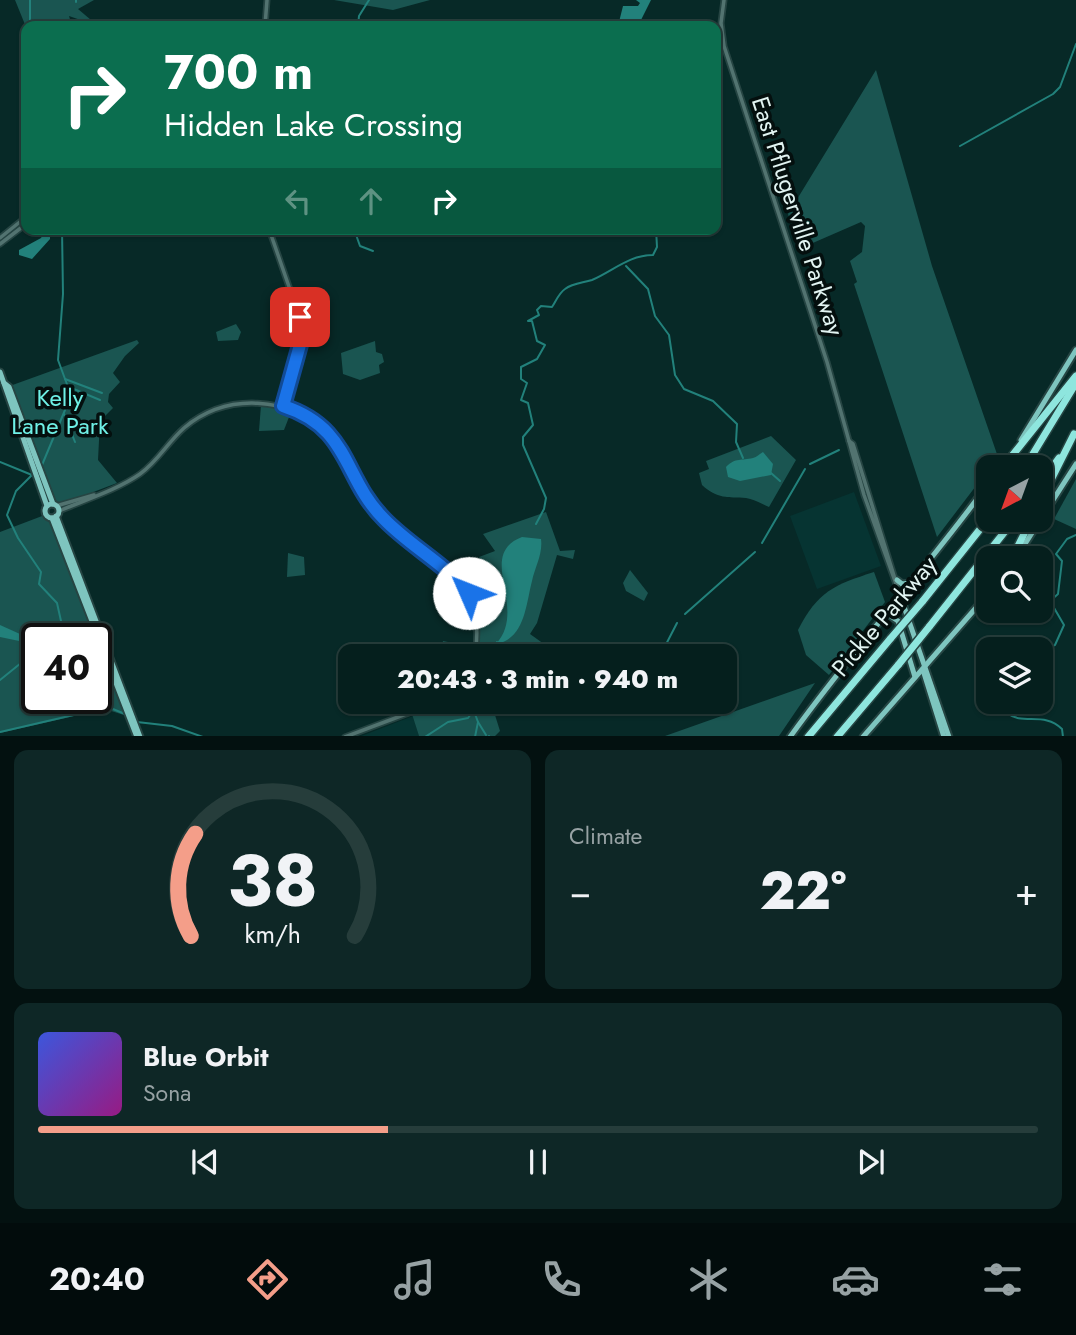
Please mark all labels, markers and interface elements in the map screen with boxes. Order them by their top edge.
text: 700 m [164,37,313,107]
icon: right [49,49,140,140]
street label: East Pflugerville Parkway [743,92,853,340]
text: Hidden Lake Crossing [164,102,463,148]
icon: left [279,182,317,220]
icon: ahead [352,182,390,220]
icon: right [425,182,463,220]
pin [270,287,330,347]
icon: arrive [281,298,319,336]
park label: Kelly Lane Park [11,380,109,443]
north arrow [976,455,1054,532]
map controls [976,455,1053,714]
button: search [976,546,1053,623]
street label: Pickle Parkway [823,548,945,684]
position arrow [432,556,506,630]
speed limit sign: 40 [21,623,112,714]
button: layers [976,637,1053,714]
text: 20:43 · 3 min · 940 m [397,660,678,698]
text: Climate [569,819,642,853]
text: 38 [227,828,318,933]
text: 22° [760,853,846,929]
text: − [569,864,591,919]
text: + [1015,864,1038,919]
text: km/h [244,915,301,951]
text: Blue Orbit [143,1038,268,1076]
text: Sona [143,1076,191,1110]
icon: previous [186,1143,224,1181]
icon: pause [519,1143,557,1181]
icon: next [852,1143,890,1181]
icon: directions [243,1255,292,1304]
icon: music [390,1255,439,1304]
icon: phone [537,1255,586,1304]
icon: climate [684,1255,733,1304]
icon: car [831,1255,880,1304]
icon: filters [978,1255,1027,1304]
text: 20:40 [49,1256,145,1302]

